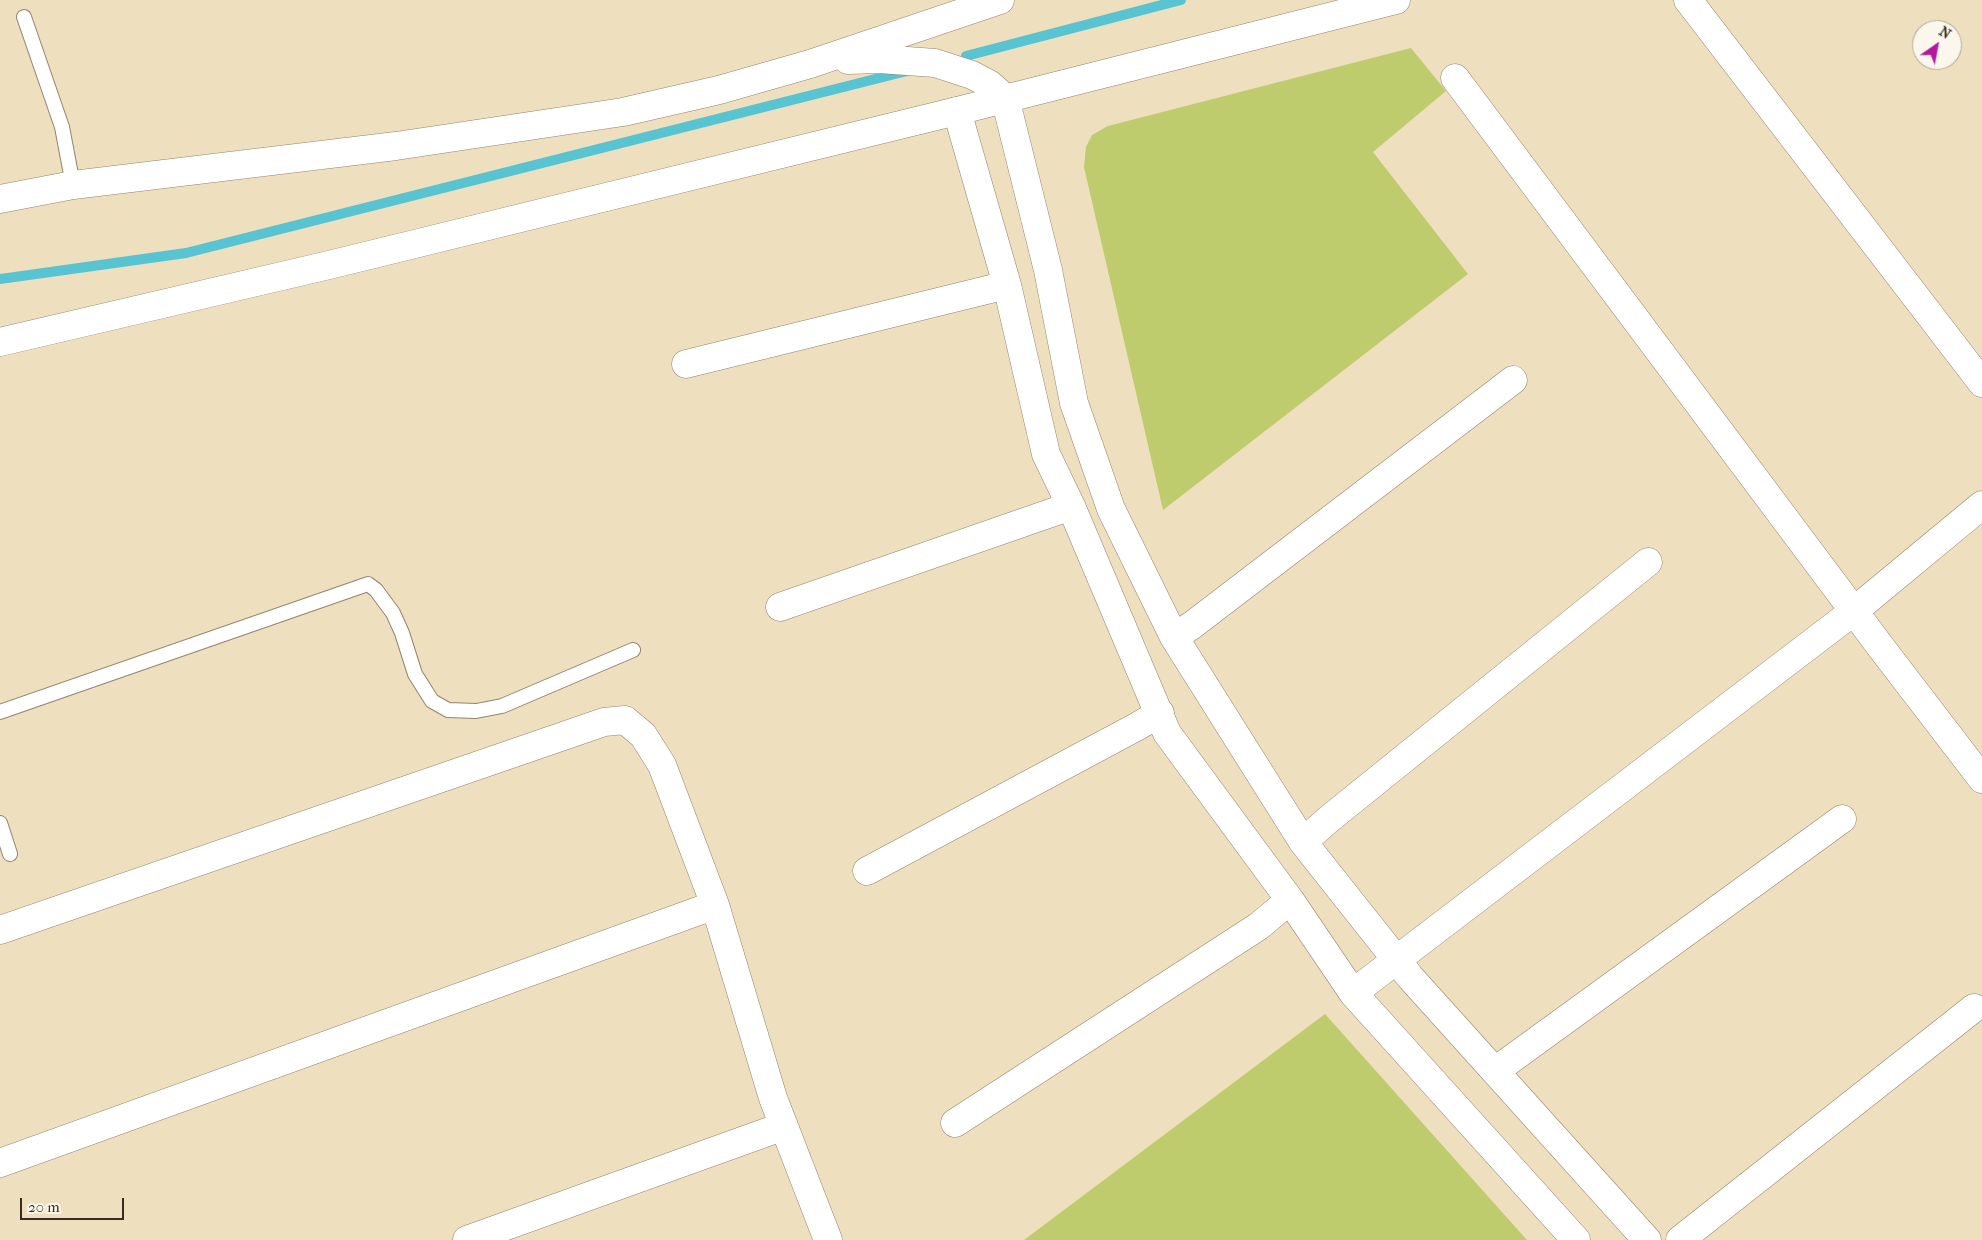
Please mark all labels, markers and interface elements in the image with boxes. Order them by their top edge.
north arrow [1912,20,1962,70]
text: N [1936,23,1954,43]
scale bar [22,1188,126,1220]
text: 20 m [28,1198,60,1216]

